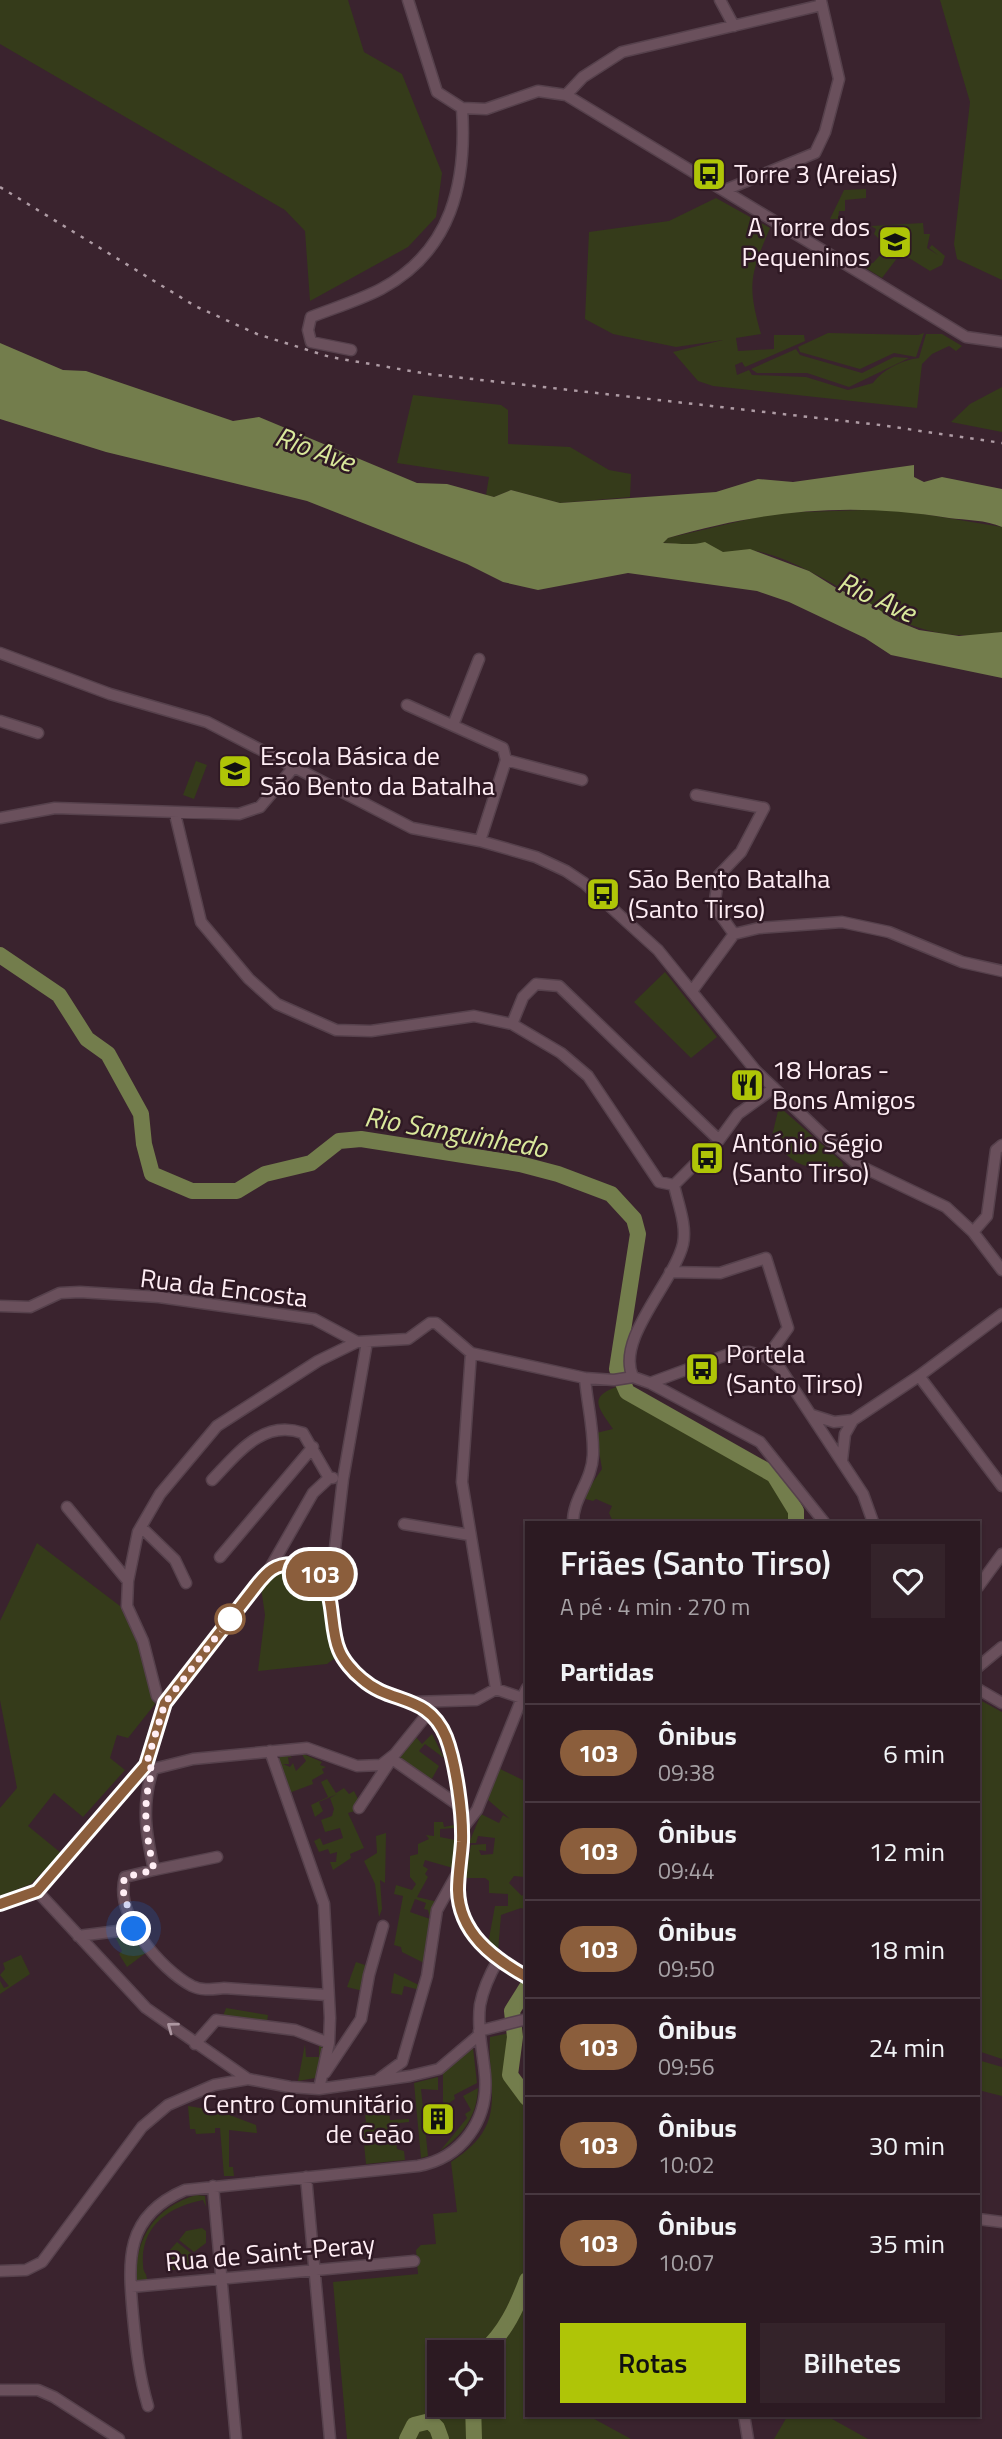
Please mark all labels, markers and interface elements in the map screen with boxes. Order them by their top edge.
place label: Torre 3 (Areias) [734,154,898,193]
bus stop icon: Torre 3 (Areias) [690,155,728,193]
place label: A Torre dos Pequeninos [742,207,870,276]
school or university icon: A Torre dos Pequeninos [876,223,914,261]
water label: Rio Ave [269,414,363,483]
water label: Rio Ave [831,560,925,634]
place label: Escola Básica de São Bento da Batalha [260,736,495,805]
school or university icon: Escola Básica de São Bento da Batalha [216,752,254,790]
place label: São Bento Batalha (Santo Tirso) [628,859,830,928]
bus stop icon: São Bento Batalha (Santo Tirso) [584,875,622,913]
place label: 18 Horas - Bons Amigos [772,1050,916,1119]
restaurant icon: 18 Horas - Bons Amigos [728,1066,766,1104]
water label: Rio Sanguinhedo [361,1094,552,1169]
place label: António Ségio (Santo Tirso) [732,1123,883,1192]
bus stop icon: António Ségio (Santo Tirso) [688,1139,726,1177]
street label: Rua da Encosta [138,1258,310,1317]
place label: Portela (Santo Tirso) [726,1334,863,1403]
bus stop icon: Portela (Santo Tirso) [683,1350,721,1388]
text: Friães (Santo Tirso) [560,1538,831,1588]
button: heart [871,1544,945,1618]
line badge: 103 [280,1551,360,1597]
text: 103 [300,1556,340,1592]
text: A pé · 4 min · 270 m [560,1589,750,1624]
unlabelled marker [215,1604,245,1634]
text: Partidas [560,1652,654,1691]
text: Ônibus [658,1716,737,1755]
text: 6 min [883,1734,945,1773]
text: 103 [578,1735,619,1771]
text: 09:38 [658,1755,715,1790]
text: Ônibus [658,1814,737,1853]
text: 12 min [869,1832,945,1871]
text: 103 [578,1833,619,1869]
text: 09:44 [658,1853,715,1888]
your location [116,1911,151,1946]
text: Ônibus [658,1912,737,1951]
text: 18 min [869,1930,945,1969]
text: 103 [578,1931,619,1967]
text: 09:50 [658,1951,715,1986]
text: Ônibus [658,2010,737,2049]
one-way arrow [167,2023,179,2035]
text: 24 min [869,2028,945,2067]
text: 103 [578,2029,619,2065]
text: 09:56 [658,2049,715,2084]
place label: Centro Comunitário de Geão [202,2084,414,2153]
building icon: Centro Comunitário de Geão [419,2100,457,2138]
text: Ônibus [658,2108,737,2147]
text: 30 min [869,2126,945,2165]
text: 103 [578,2127,619,2163]
text: 10:02 [658,2147,715,2182]
text: Ônibus [658,2206,737,2245]
street label: Rua de Saint-Peray [163,2224,377,2281]
text: 35 min [869,2224,945,2263]
text: 103 [578,2225,619,2261]
text: 10:07 [658,2245,715,2280]
button: Rotas [560,2323,746,2403]
button: Bilhetes [760,2323,945,2403]
map controls [427,2340,504,2417]
button: locate [427,2340,504,2417]

